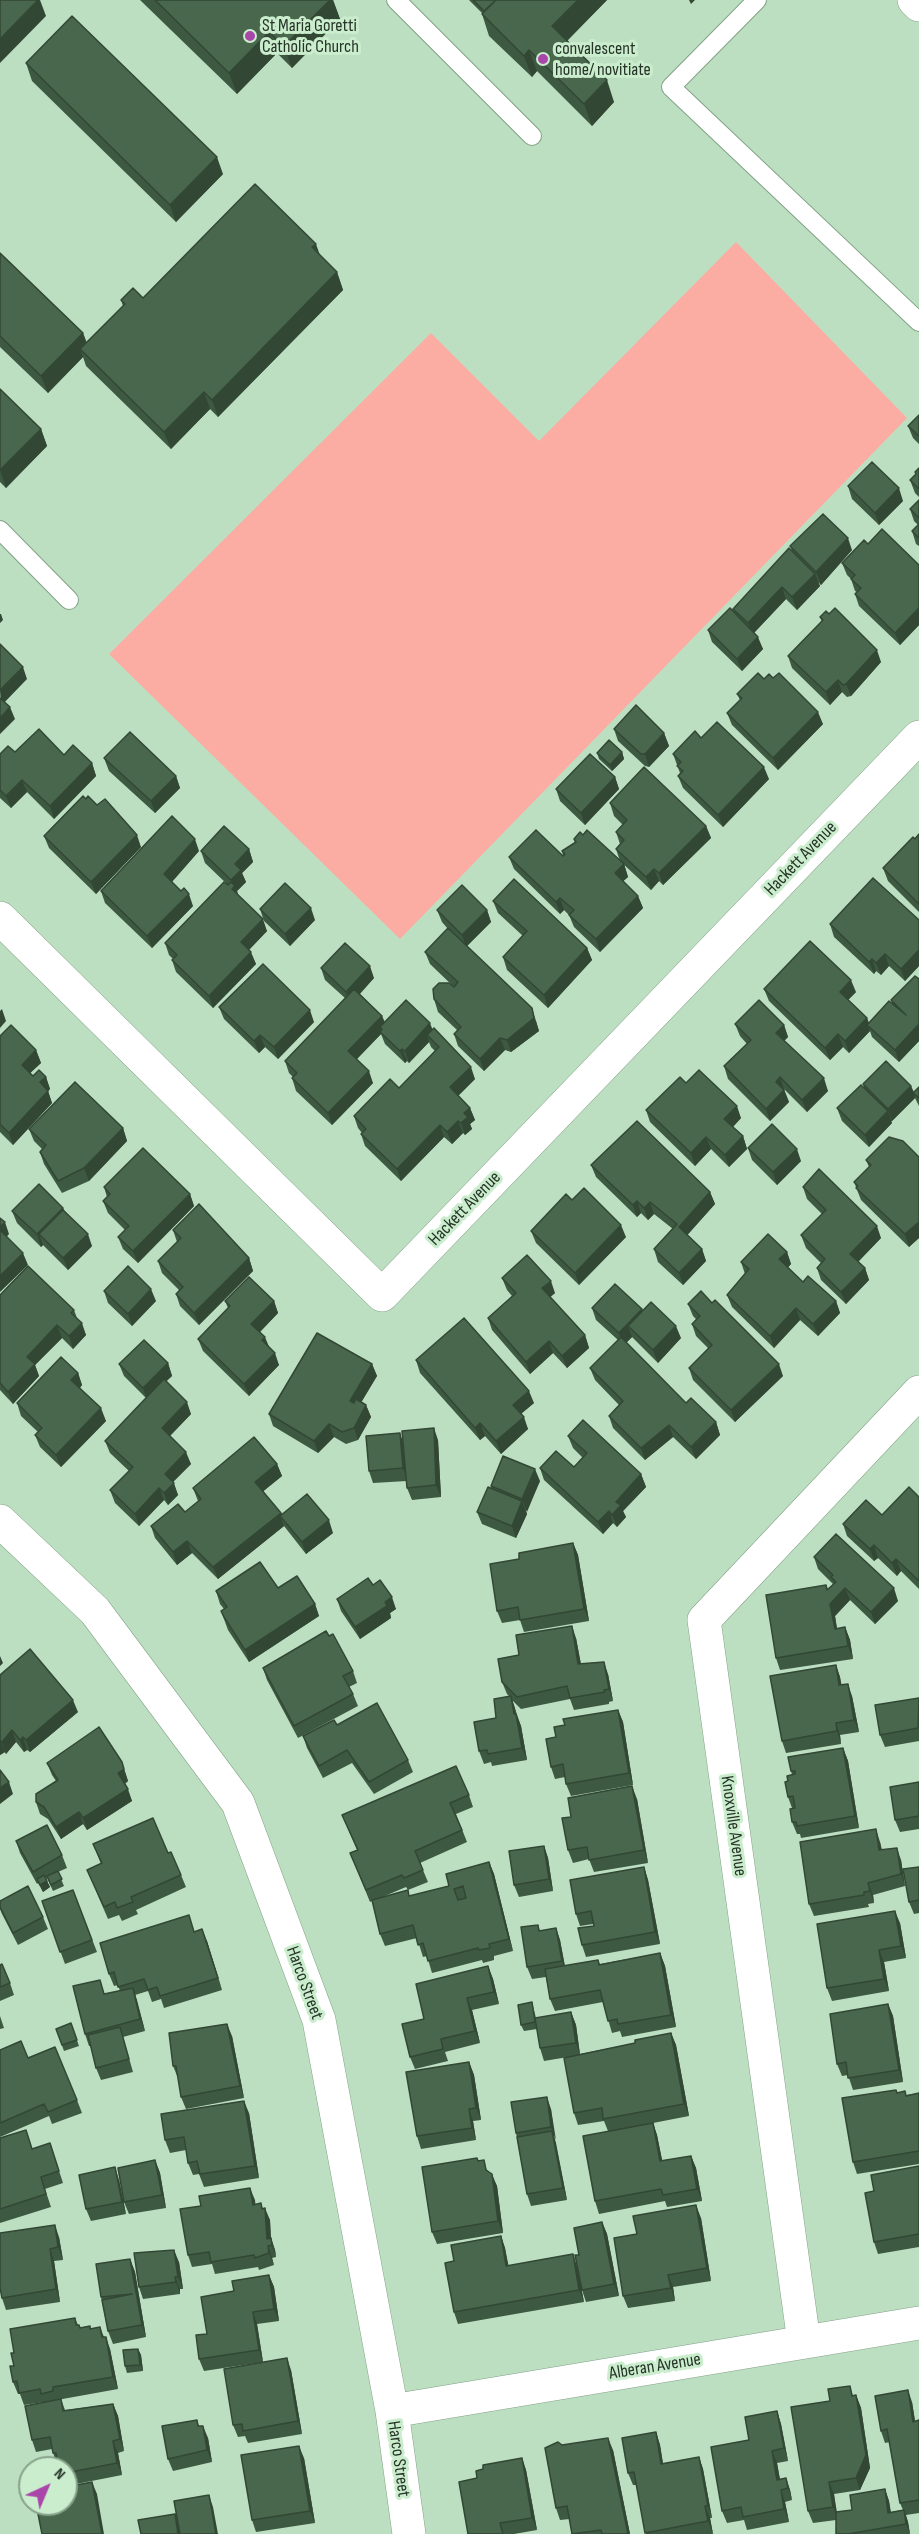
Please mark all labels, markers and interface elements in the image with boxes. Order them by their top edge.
place label: St Maria Goretti Catholic Church [262,15,359,57]
marker: St Maria Goretti Catholic Church [243,29,257,43]
place label: convalescent home/ novitiate [555,38,651,80]
marker: convalescent home/ novitiate [536,52,550,66]
street label: Hackett Avenue [760,817,842,901]
street label: Hackett Avenue [424,1167,506,1251]
street label: Knoxville Avenue [715,1774,751,1878]
street label: Harco Street [281,1943,327,2023]
street label: Alberan Avenue [608,2349,702,2385]
street label: Harco Street [382,2420,414,2498]
north arrow [18,2456,78,2516]
text: N [50,2464,69,2484]

